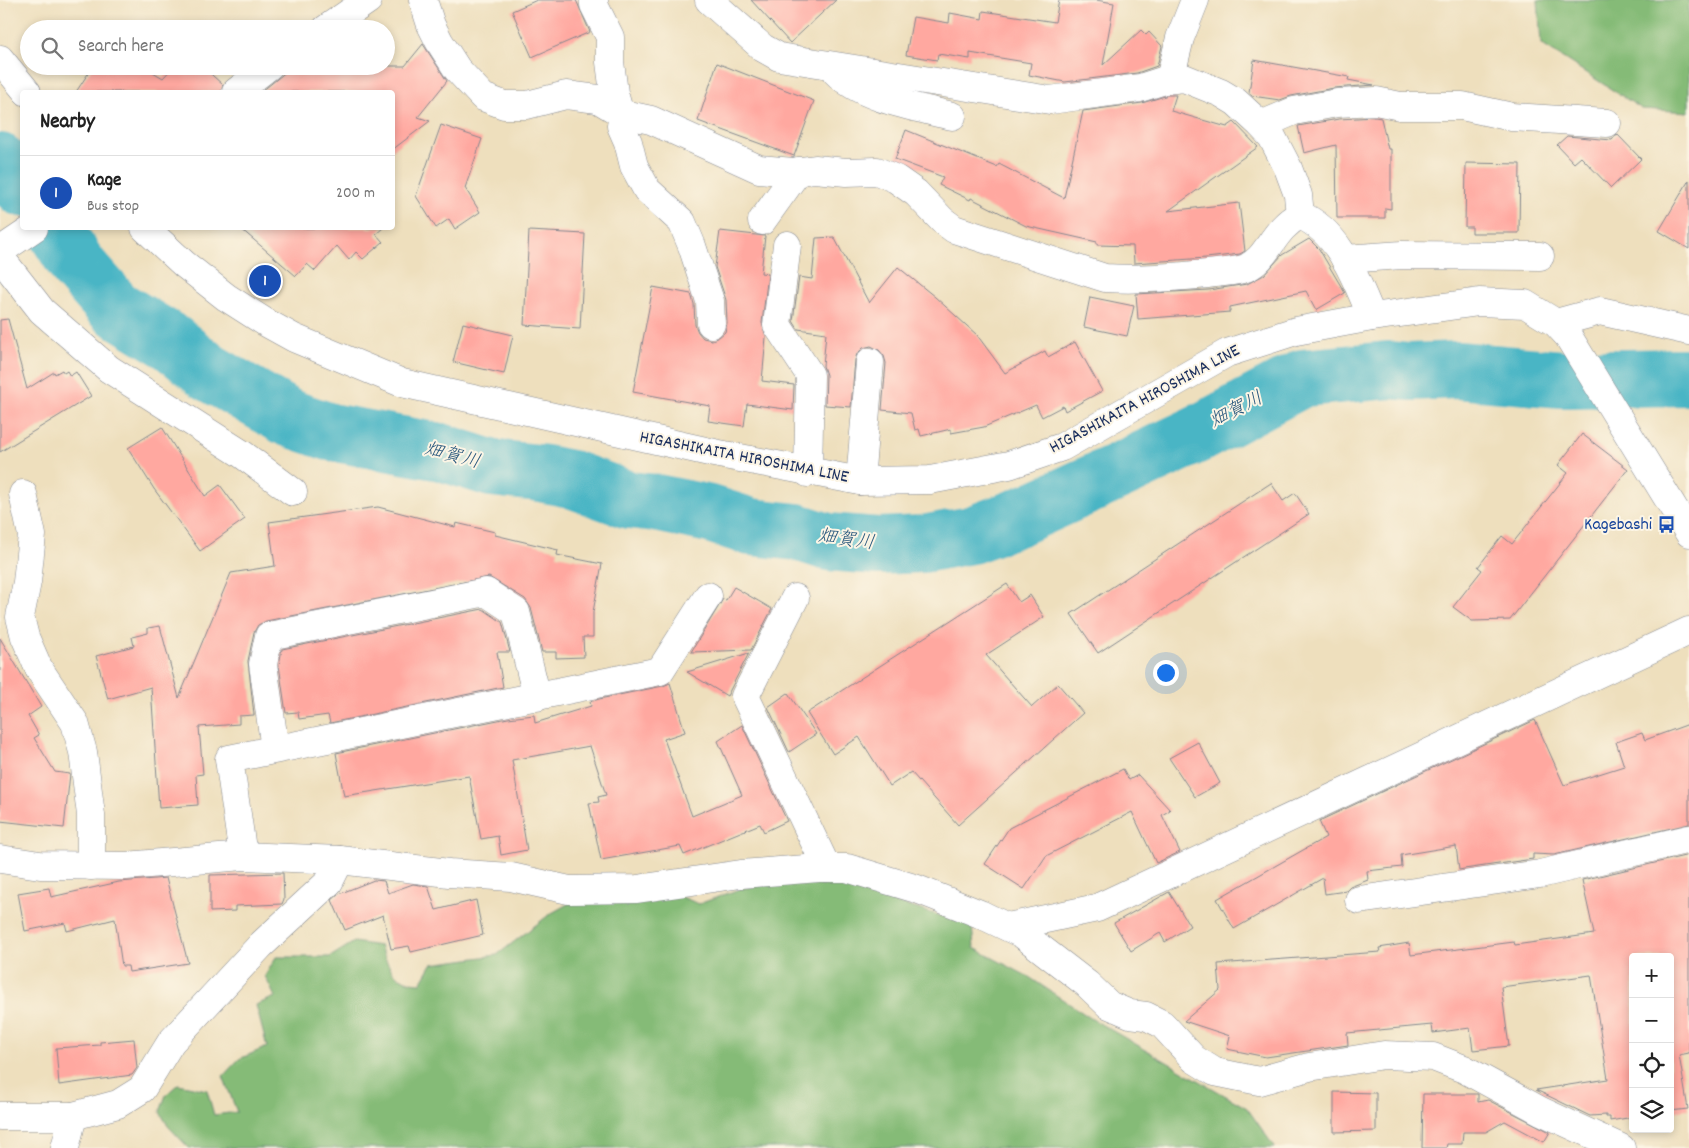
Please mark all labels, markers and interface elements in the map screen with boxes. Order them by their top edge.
search box [20,20,395,75]
icon: search [38,34,66,62]
text: Search here [78,34,164,61]
text: Nearby [40,108,95,138]
text: Kage [87,168,121,195]
text: 1 [54,182,58,205]
text: 200 m [336,182,375,205]
text: Bus stop [87,195,139,218]
pin: 1 [249,262,281,300]
street label: HIGASHIKAITA HIROSHIMA LINE [1045,339,1245,461]
water label: 畑賀川 [1205,386,1269,436]
street label: HIGASHIKAITA HIROSHIMA LINE [637,425,851,491]
water label: 畑賀川 [421,437,483,477]
place label: Kagebashi [1584,513,1652,538]
bus stop icon: Kagebashi [1656,515,1676,535]
water label: 畑賀川 [816,524,876,558]
your location [1153,660,1179,686]
map controls [1629,953,1674,1133]
button: + [1629,953,1674,998]
button: − [1629,998,1674,1043]
button: locate [1629,1043,1674,1088]
button: layers [1629,1088,1674,1133]

